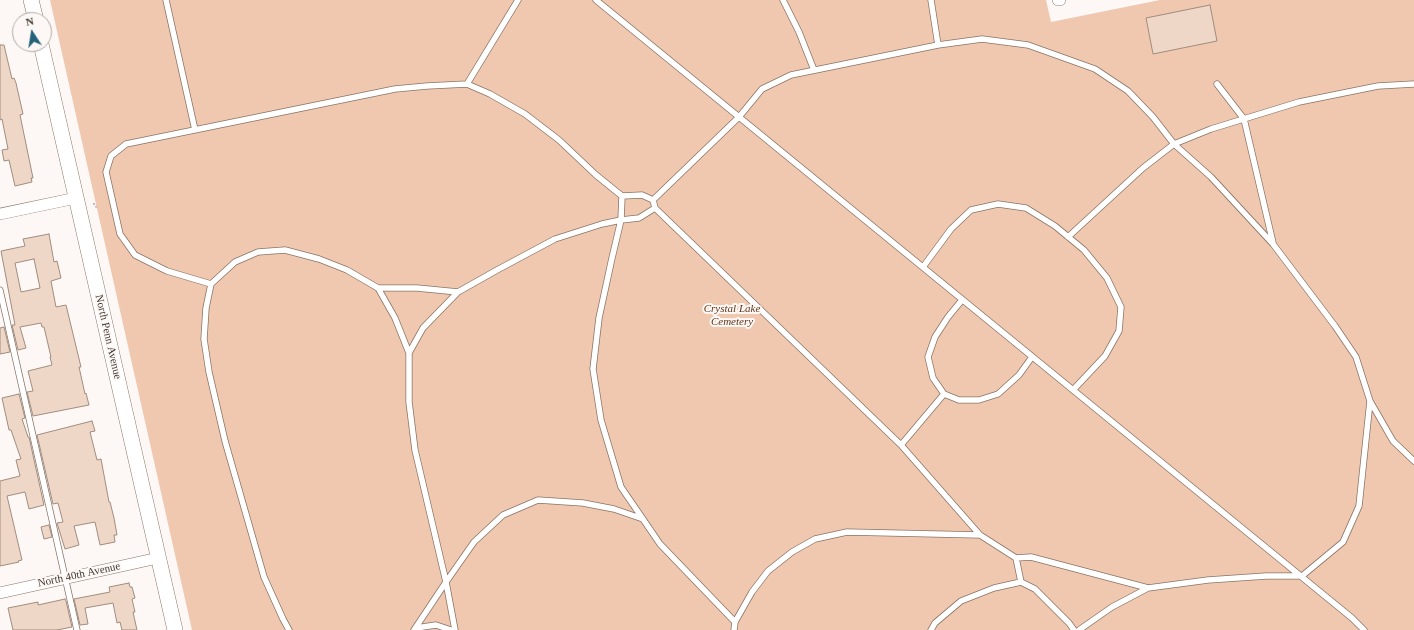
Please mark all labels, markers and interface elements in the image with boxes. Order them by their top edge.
north arrow [12,12,52,52]
text: N [25,15,35,28]
street label: North Penn Avenue [92,293,124,381]
park label: Crystal Lake Cemetery [704,302,760,328]
street label: North 40th Avenue [36,560,122,590]

